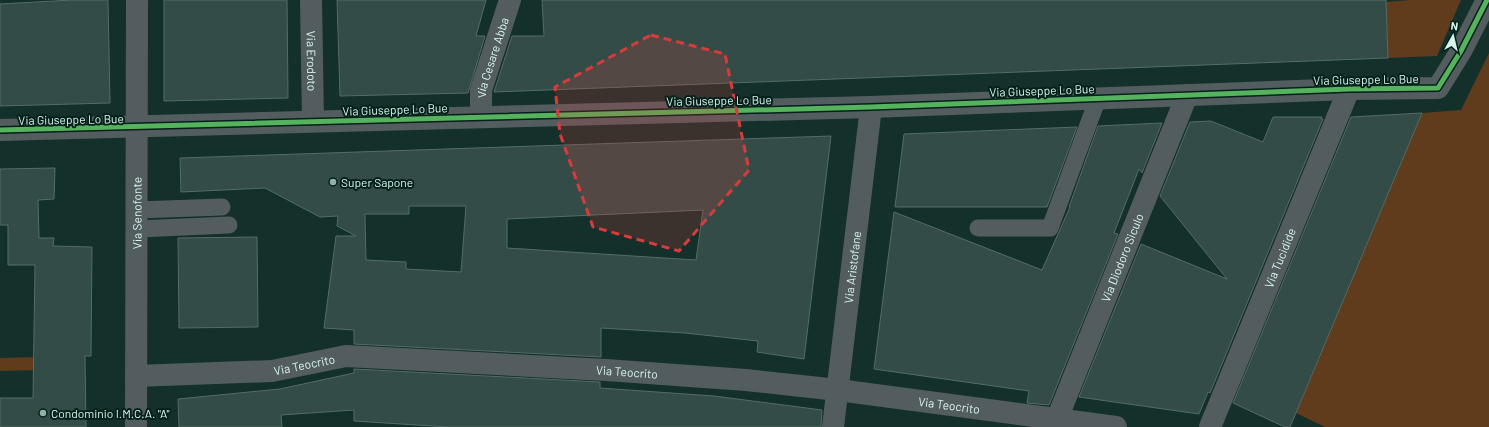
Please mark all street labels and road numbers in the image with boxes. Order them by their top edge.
street label: Via Cesare Abba [474,16,511,98]
street label: Via Erodoto [305,31,320,91]
street label: Via Giuseppe Lo Bue [1313,71,1419,87]
street label: Via Giuseppe Lo Bue [989,81,1095,99]
street label: Via Giuseppe Lo Bue [666,92,772,108]
street label: Via Giuseppe Lo Bue [342,100,448,118]
street label: Via Giuseppe Lo Bue [18,111,124,127]
street label: Via Senofonte [129,177,144,249]
street label: Via Diodoro Siculo [1098,211,1146,304]
street label: Via Tucidide [1261,226,1298,290]
street label: Via Aristofane [841,230,863,304]
street label: Via Teocrito [272,351,336,377]
street label: Via Teocrito [596,362,658,381]
street label: Via Teocrito [917,394,981,416]

